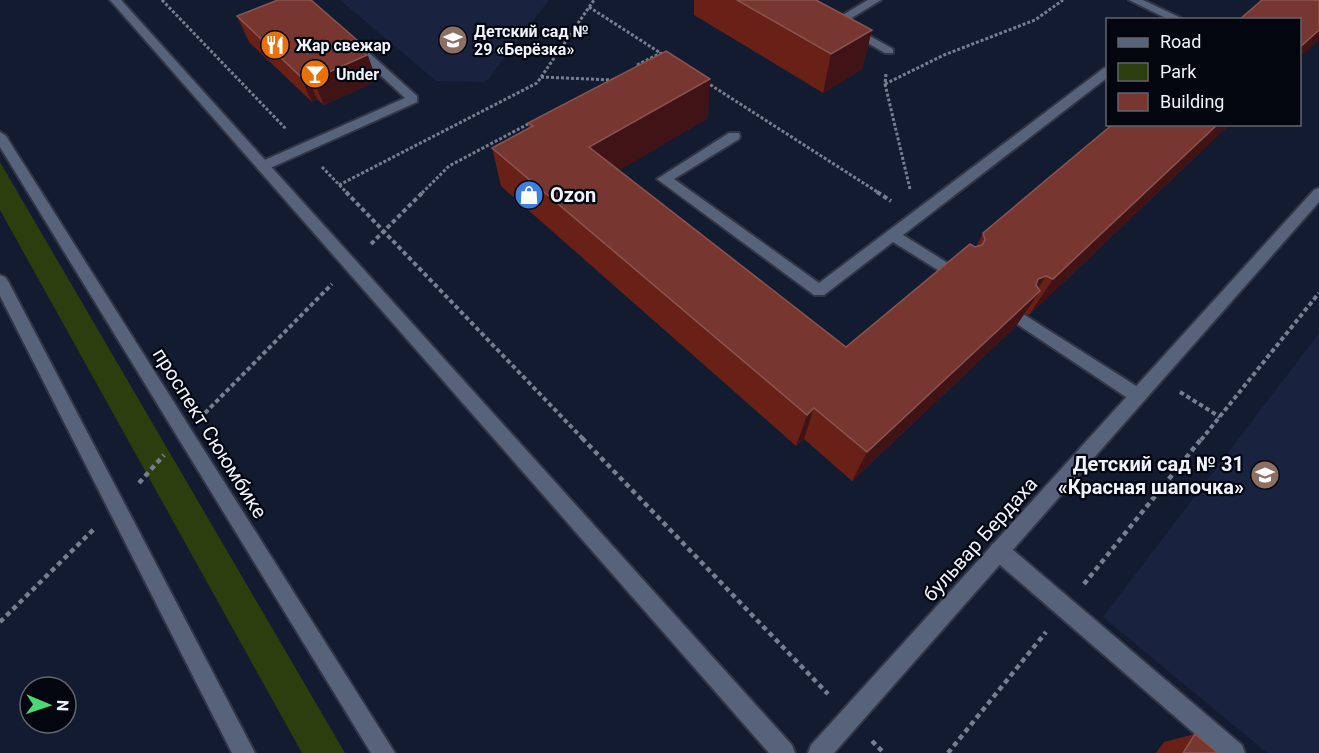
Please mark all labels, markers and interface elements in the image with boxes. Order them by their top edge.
legend [1106,18,1301,126]
place label: Детский сад № 29 «Берёзка» [474,22,589,59]
school or university icon: Детский сад № 29 «Берёзка» [437,24,469,56]
restaurant icon: Жар свежар [259,29,291,61]
text: Road [1160,31,1201,52]
place label: Жар свежар [296,36,391,55]
bar icon: Under [299,58,331,90]
text: Park [1160,61,1197,82]
place label: Under [336,65,379,84]
text: Building [1160,91,1224,112]
shop icon: Ozon [513,179,545,211]
place label: Ozon [550,183,596,207]
street label: проспект Сююмбике [148,343,272,523]
place label: Детский сад № 31 «Красная шапочка» [1058,452,1244,499]
school or university icon: Детский сад № 31 «Красная шапочка» [1249,459,1281,491]
street label: бульвар Бердаха [918,472,1042,606]
north arrow [18,675,78,735]
text: N [53,700,72,711]

